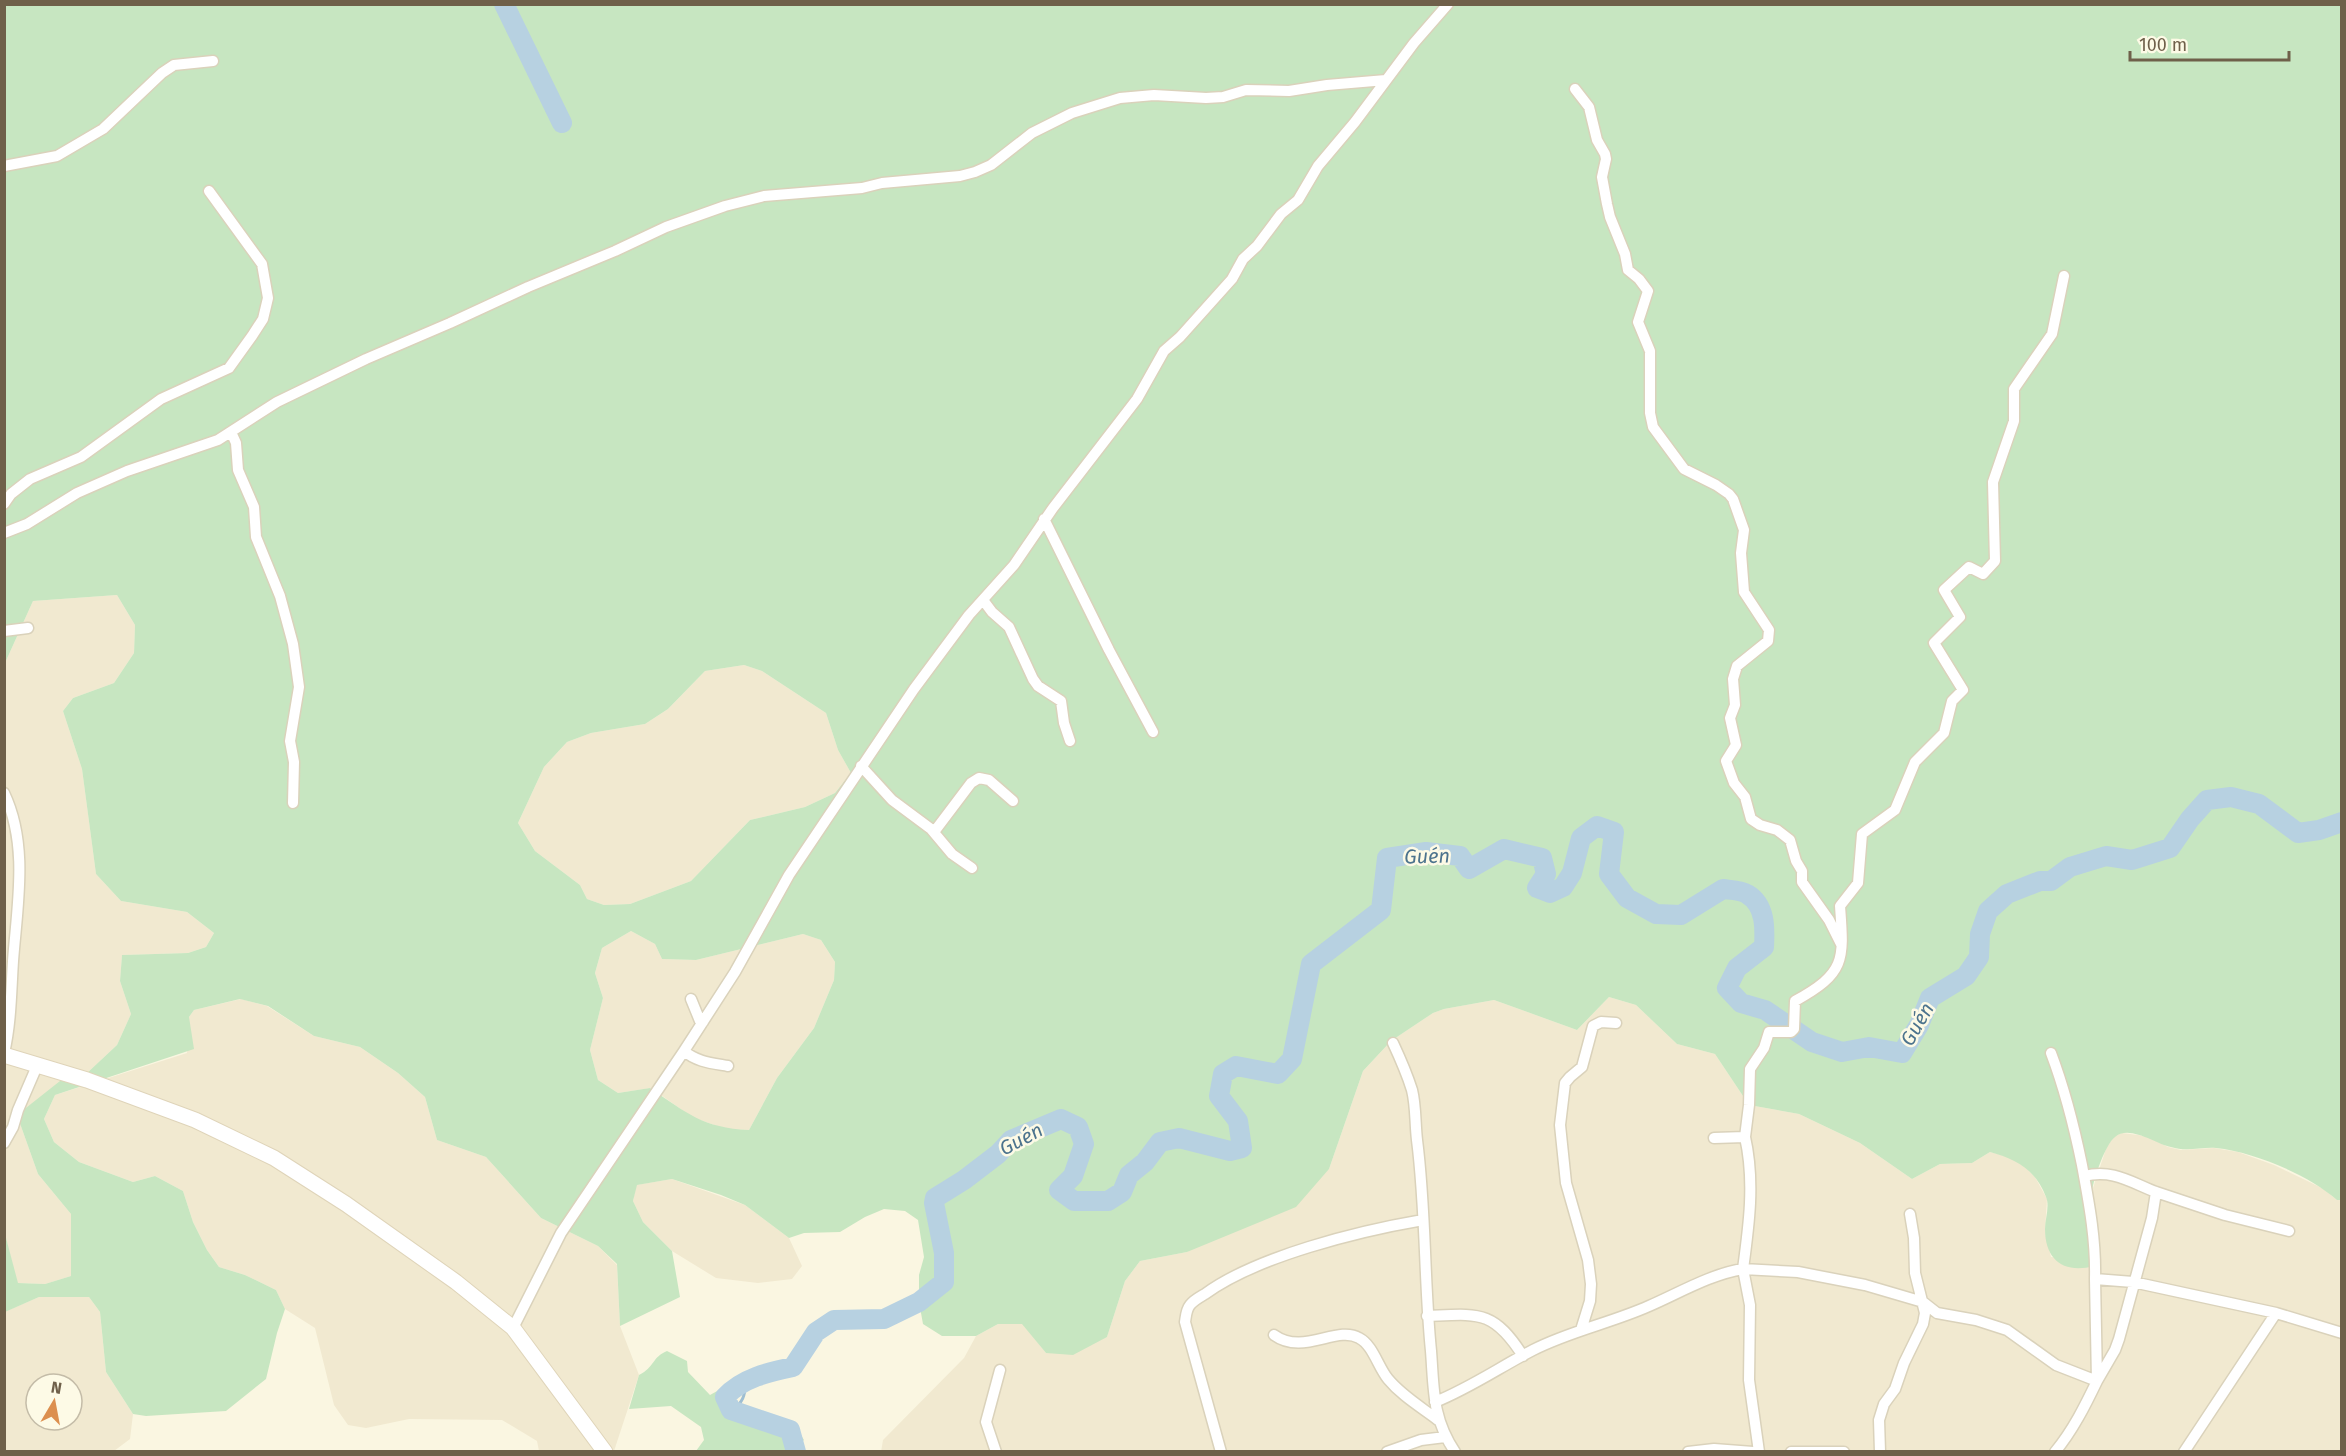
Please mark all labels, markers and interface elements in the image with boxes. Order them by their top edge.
scale bar [2130,24,2289,62]
text: 100 m [2139,34,2187,56]
water label: Guén [1404,844,1450,868]
water label: Guén [1895,998,1939,1050]
water label: Guén [995,1118,1047,1160]
north arrow [24,1372,84,1432]
text: N [50,1377,63,1398]

